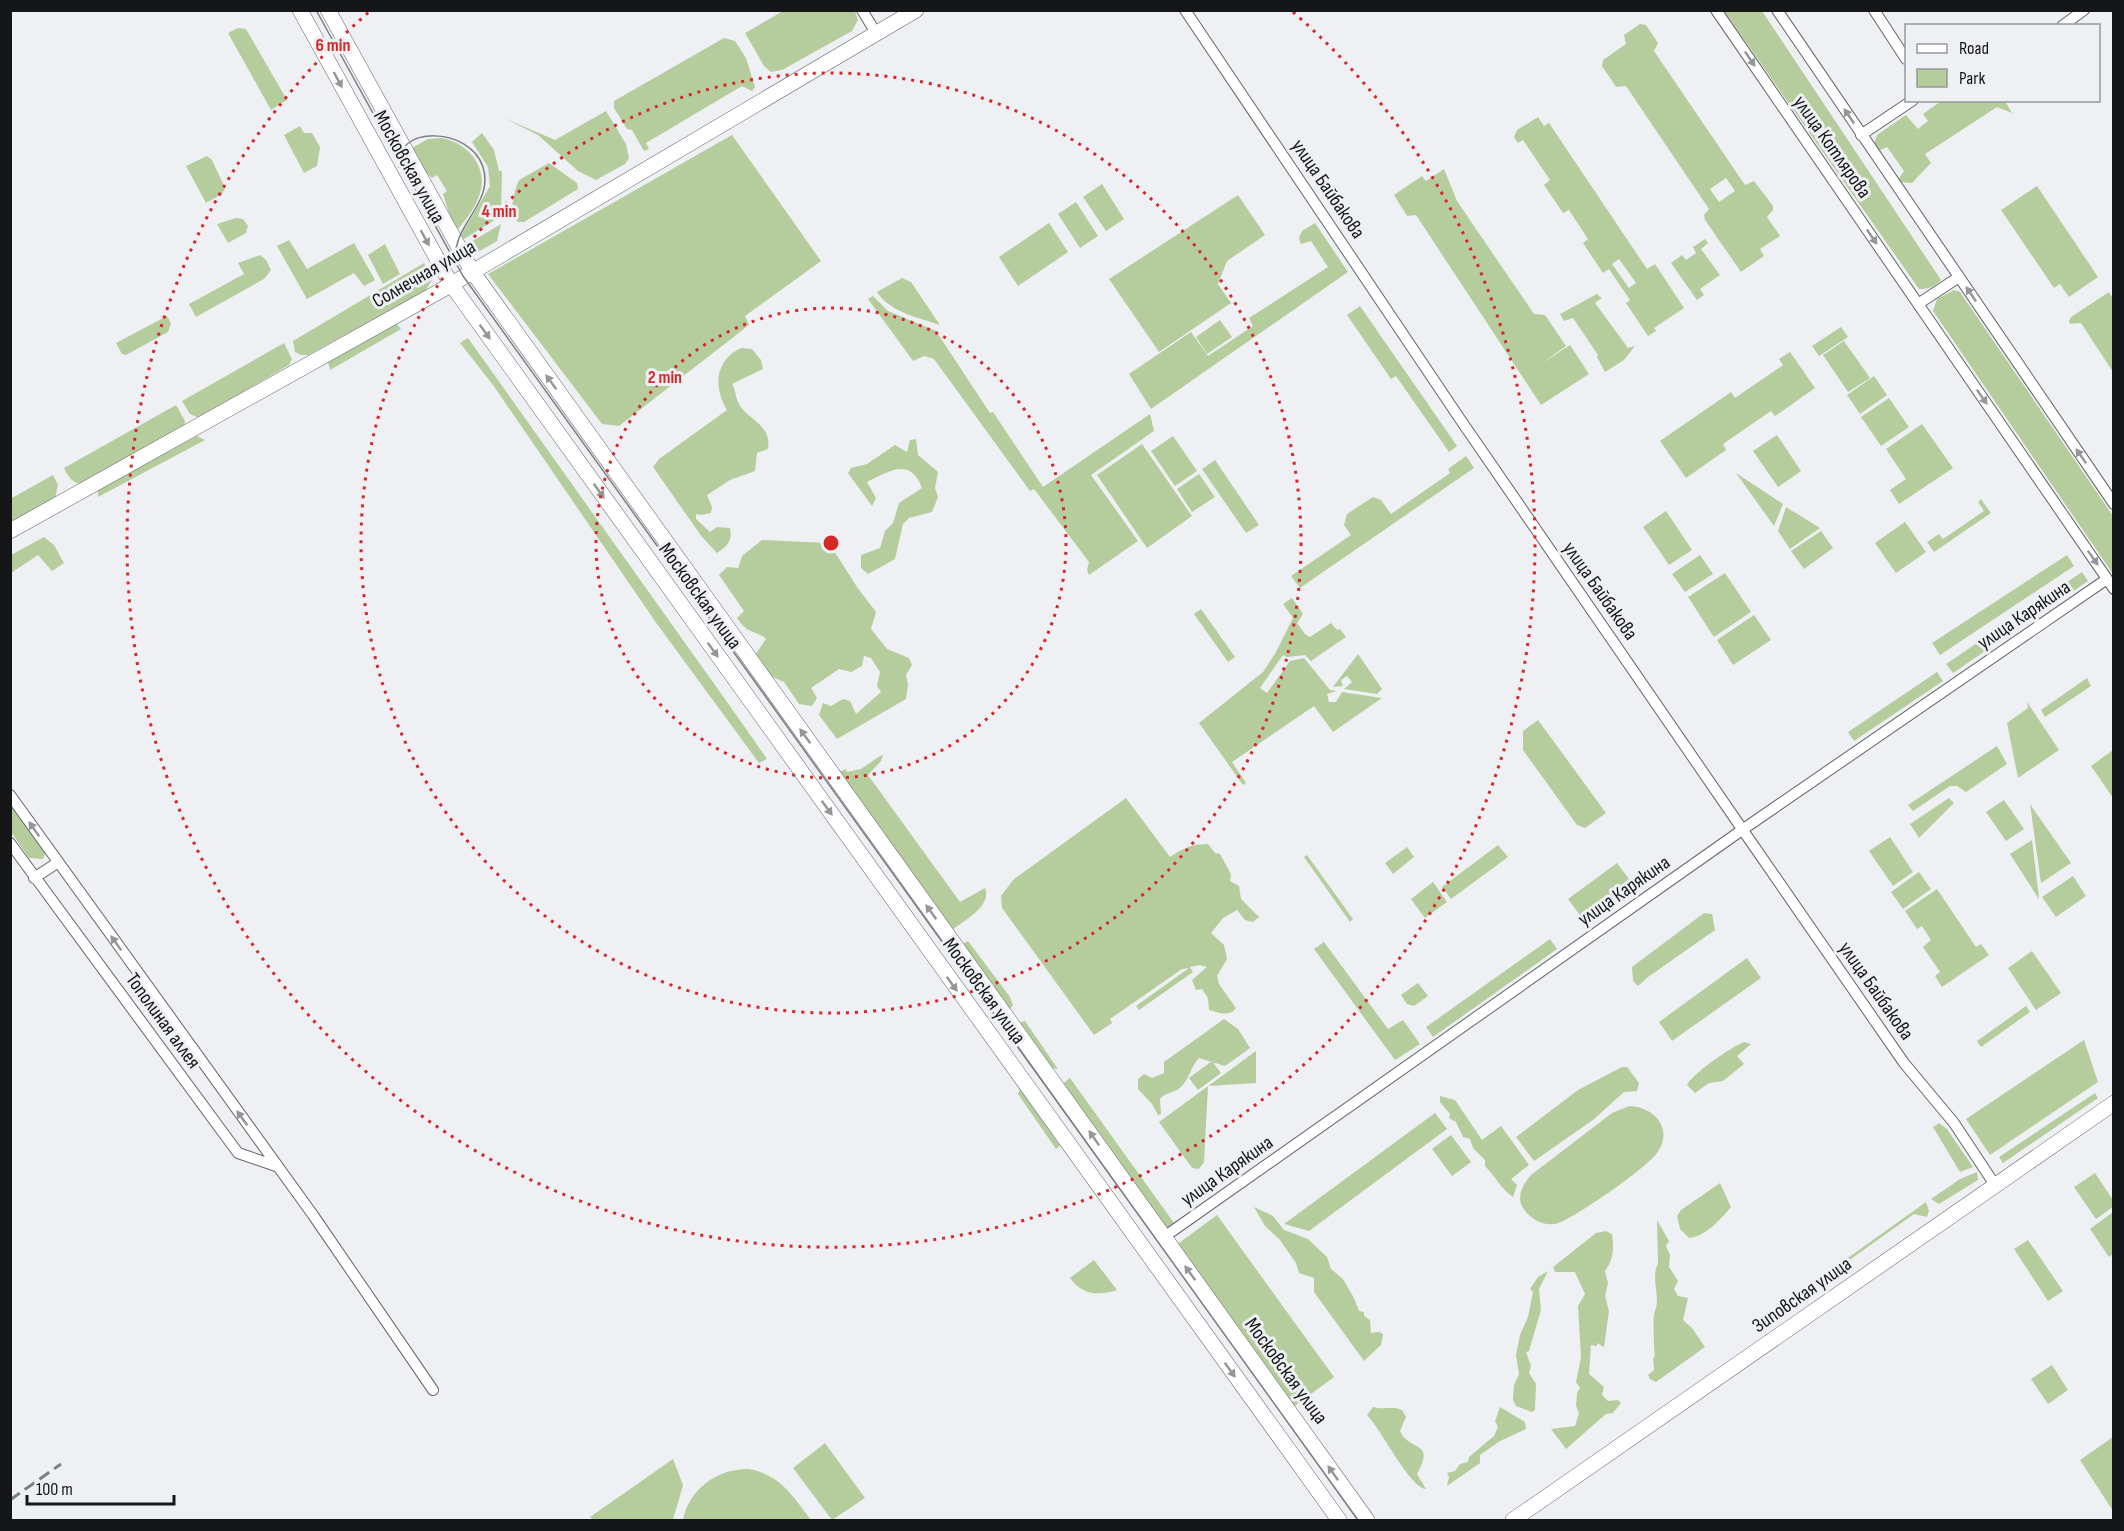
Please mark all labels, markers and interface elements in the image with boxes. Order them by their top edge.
legend [1905,24,2100,102]
text: 6 min [316,35,350,56]
text: Road [1959,38,1989,59]
one-way arrow [1744,50,1755,67]
text: Park [1959,68,1985,89]
one-way arrow [333,72,343,89]
street label: улица Котлярова [1788,91,1876,203]
street label: Московская улица [368,106,450,228]
one-way arrow [1844,108,1855,124]
street label: улица Байбакова [1286,135,1370,243]
text: 4 min [482,201,516,222]
one-way arrow [1866,228,1878,244]
one-way arrow [420,230,430,247]
street label: Солнечная улица [368,235,480,313]
one-way arrow [1965,287,1977,303]
one-way arrow [479,323,491,339]
text: 2 min [648,367,682,388]
one-way arrow [545,375,557,391]
one-way arrow [1976,389,1988,405]
one-way arrow [2075,447,2086,464]
one-way arrow [593,483,605,499]
centre of rings [821,533,841,553]
street label: улица Байбакова [1557,537,1643,645]
street label: Московская улица [653,538,747,654]
one-way arrow [2087,550,2099,566]
street label: улица Карякина [1973,575,2075,655]
one-way arrow [707,641,719,657]
one-way arrow [799,729,811,745]
one-way arrow [820,801,832,816]
one-way arrow [29,821,40,837]
street label: улица Карякина [1573,850,1675,932]
one-way arrow [925,904,937,920]
street label: Московская улица [937,933,1031,1049]
one-way arrow [110,935,122,951]
street label: улица Байбакова [1833,937,1919,1045]
street label: Тополиная аллея [120,969,206,1073]
one-way arrow [946,976,958,991]
one-way arrow [236,1111,248,1127]
street label: улица Карякина [1176,1130,1278,1212]
one-way arrow [1088,1131,1100,1147]
street label: Зиповская улица [1748,1252,1856,1338]
one-way arrow [1184,1266,1196,1282]
street label: Московская улица [1239,1313,1333,1429]
one-way arrow [1224,1361,1236,1377]
one-way arrow [1328,1465,1340,1480]
scale bar [27,1468,174,1506]
text: 100 m [36,1479,73,1500]

